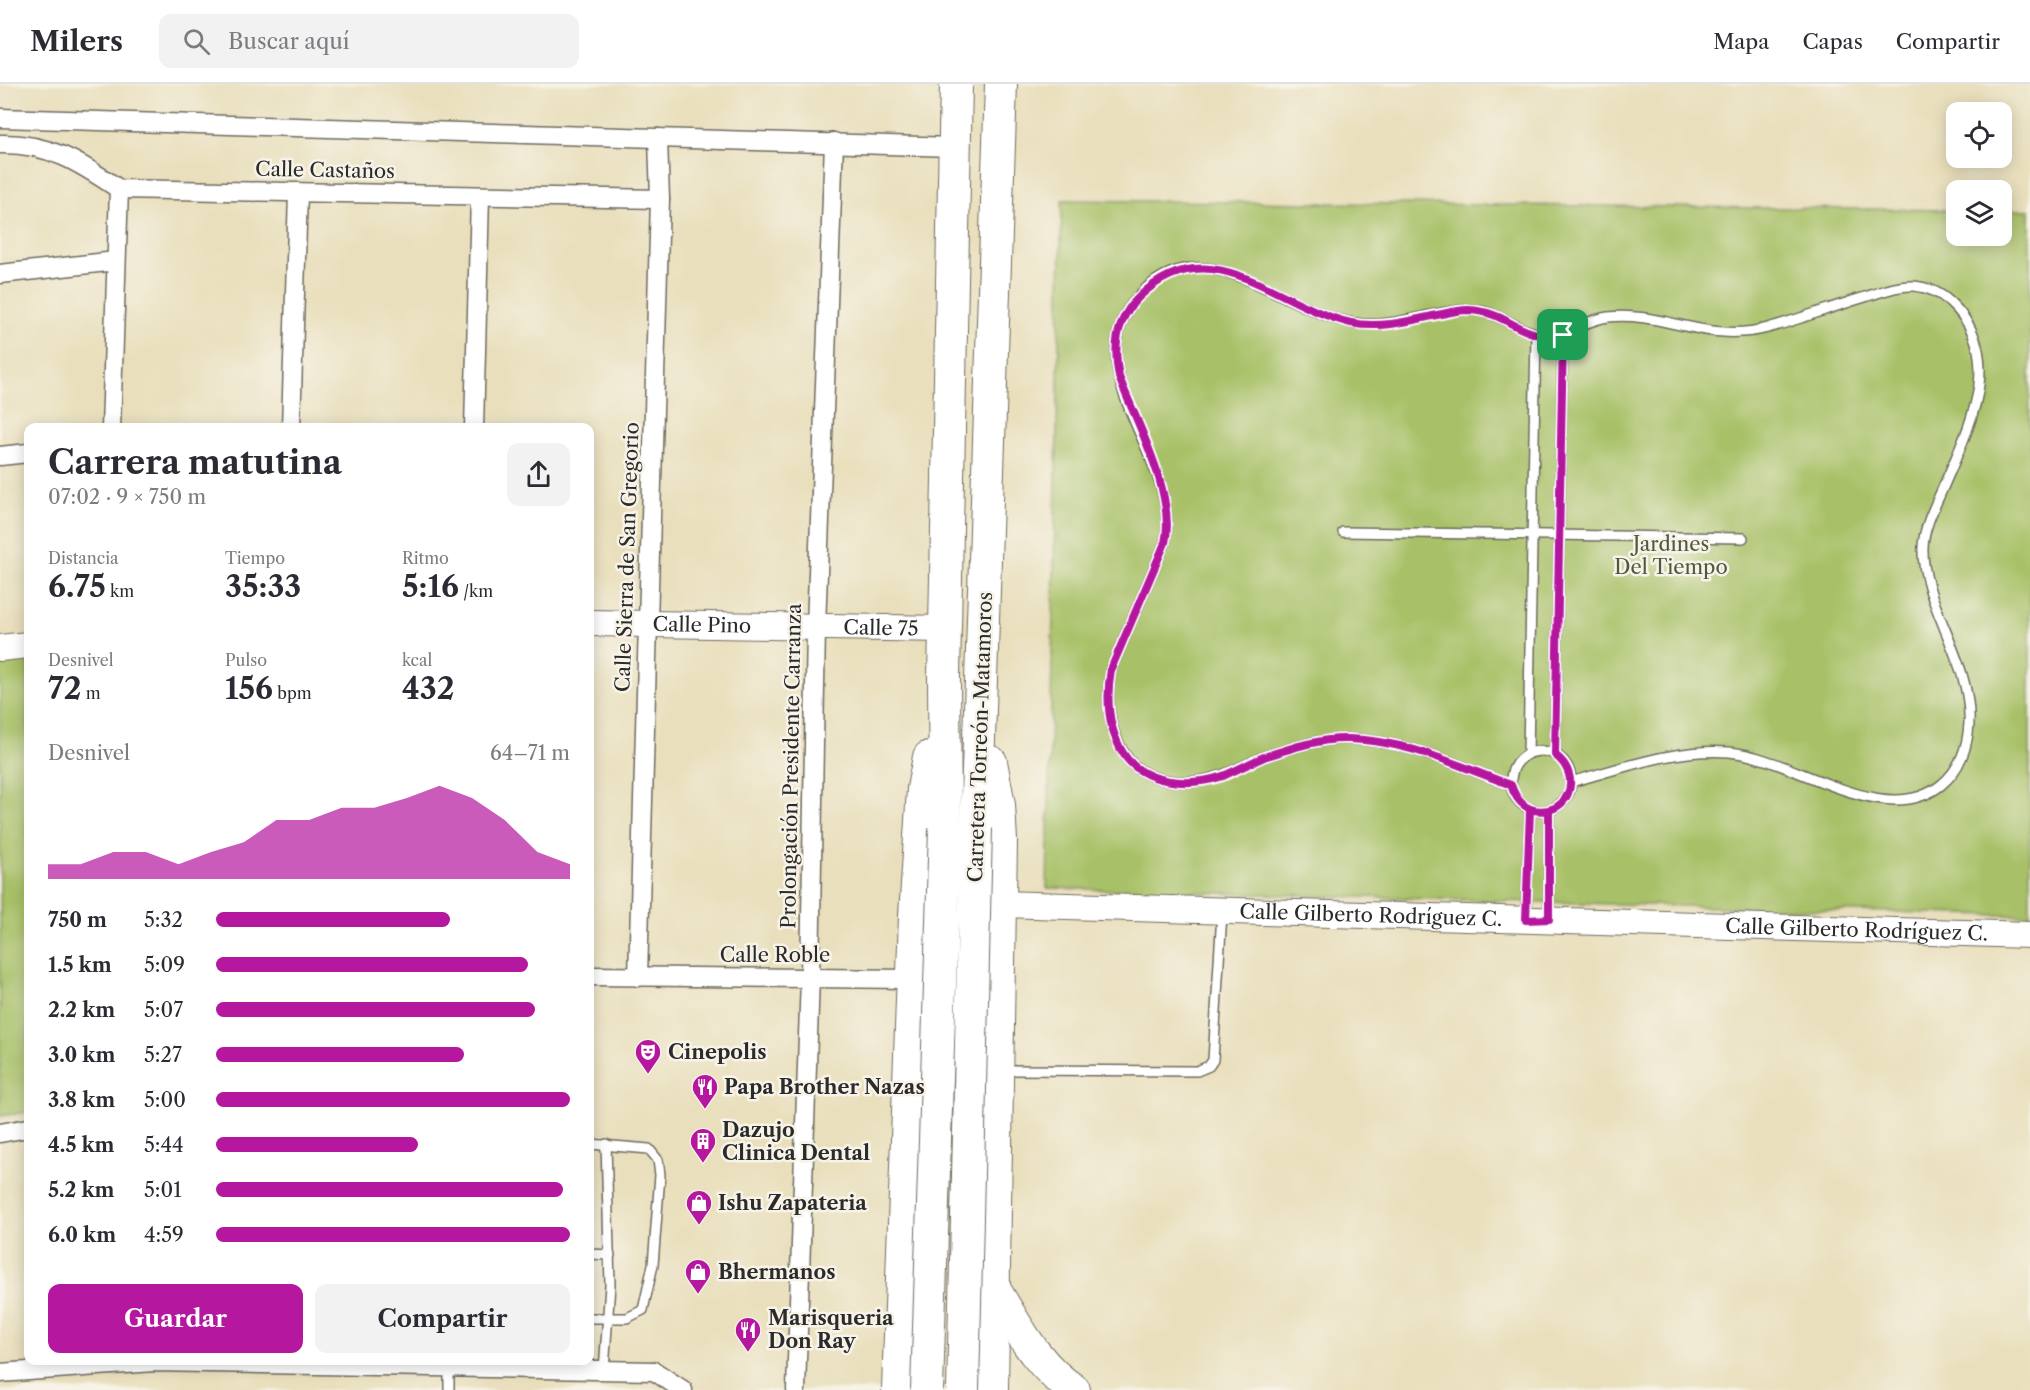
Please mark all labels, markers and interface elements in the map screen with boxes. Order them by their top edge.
search box [159,14,579,68]
text: Milers [30,24,123,58]
icon: search [180,25,213,58]
text: Buscar aquí [228,28,350,55]
text: Mapa [1713,29,1769,54]
text: Capas [1802,29,1863,54]
text: Compartir [1896,29,2000,54]
map controls [1946,102,2012,246]
button: locate [1946,102,2012,168]
street label: Calle Castaños [255,157,395,183]
button: layers [1946,180,2012,246]
pin [1537,309,1588,360]
icon: arrive [1546,318,1579,351]
street label: Calle Sierra de San Gregorio [610,422,644,692]
text: Carrera matutina [48,442,342,483]
button: share [507,443,570,506]
text: 07:02 · 9 × 750 m [48,485,206,509]
park label: Jardines Del Tiempo [1614,532,1728,579]
text: Distancia [48,548,119,568]
text: Tiempo [225,548,285,568]
text: Ritmo [402,548,449,568]
text: 6.75 [48,568,106,605]
text: 35:33 [225,568,301,605]
text: 5:16 [402,568,459,605]
text: km [106,581,134,601]
text: /km [459,581,493,601]
street label: Carretera Torreón-Matamoros [963,591,997,883]
street label: Prolongación Presidente Carranza [776,603,806,929]
street label: Calle Pino [653,612,751,638]
street label: Calle 75 [843,615,919,641]
text: Desnivel [48,650,114,670]
text: Pulso [225,650,267,670]
text: kcal [402,650,432,670]
text: 72 [48,670,81,707]
text: 156 [225,670,273,707]
text: 432 [402,670,454,707]
text: m [81,683,101,703]
text: bpm [273,683,312,703]
text: Desnivel [48,741,130,765]
text: 64–71 m [490,741,570,765]
street label: Calle Gilberto Rodríguez C. [1239,899,1503,931]
text: 750 m [48,908,107,932]
text: 5:32 [144,908,183,932]
street label: Calle Gilberto Rodríguez C. [1725,914,1988,946]
street label: Calle Roble [720,943,830,967]
text: 1.5 km [48,953,112,977]
text: 5:09 [144,953,185,977]
text: 2.2 km [48,998,115,1022]
text: 5:07 [144,998,183,1022]
theatre icon: Cinepolis [633,1037,663,1075]
place label: Cinepolis [668,1040,766,1064]
text: 3.0 km [48,1043,115,1067]
text: 5:27 [144,1043,182,1067]
restaurant icon: Papa Brother Nazas [690,1072,720,1110]
place label: Papa Brother Nazas [724,1075,925,1099]
text: 3.8 km [48,1088,115,1112]
text: 5:00 [144,1088,186,1112]
place label: Dazujo Clinica Dental [722,1118,870,1165]
building icon: Dazujo Clinica Dental [688,1126,718,1164]
text: 4.5 km [48,1133,115,1157]
text: 5:44 [144,1133,184,1157]
text: 5.2 km [48,1178,115,1202]
text: 5:01 [144,1178,182,1202]
shop icon: Ishu Zapateria [684,1188,714,1226]
place label: Ishu Zapateria [718,1191,867,1215]
text: 6.0 km [48,1223,116,1247]
text: 4:59 [144,1223,184,1247]
shop icon: Bhermanos [683,1257,713,1295]
place label: Bhermanos [718,1260,835,1284]
button: Guardar [48,1284,303,1353]
button: Compartir [315,1284,570,1353]
place label: Marisqueria Don Ray [768,1306,894,1353]
restaurant icon: Marisqueria Don Ray [733,1315,763,1353]

